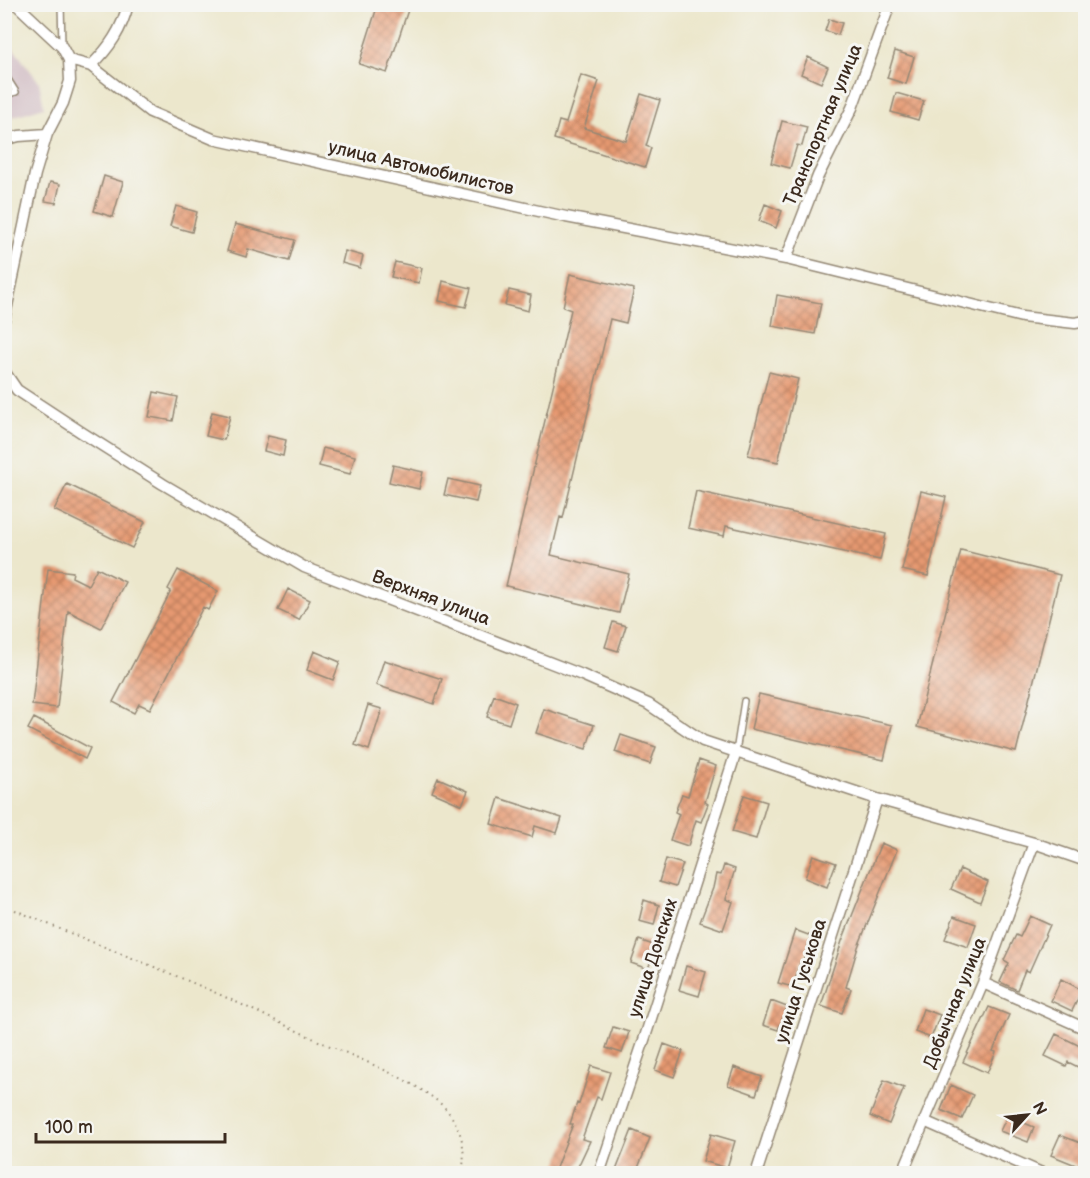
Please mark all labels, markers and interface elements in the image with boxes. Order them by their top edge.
street label: Транспортная улица [779,41,867,209]
street label: улица Автомобилистов [326,136,516,200]
street label: Верхняя улица [369,566,493,630]
street label: улица Донских [624,896,682,1020]
street label: улица Гуськова [771,916,831,1046]
street label: Добычная улица [919,934,991,1072]
north arrow [997,1085,1057,1145]
text: N [1028,1099,1050,1119]
scale bar [36,1106,225,1144]
text: 100 m [45,1117,93,1138]

